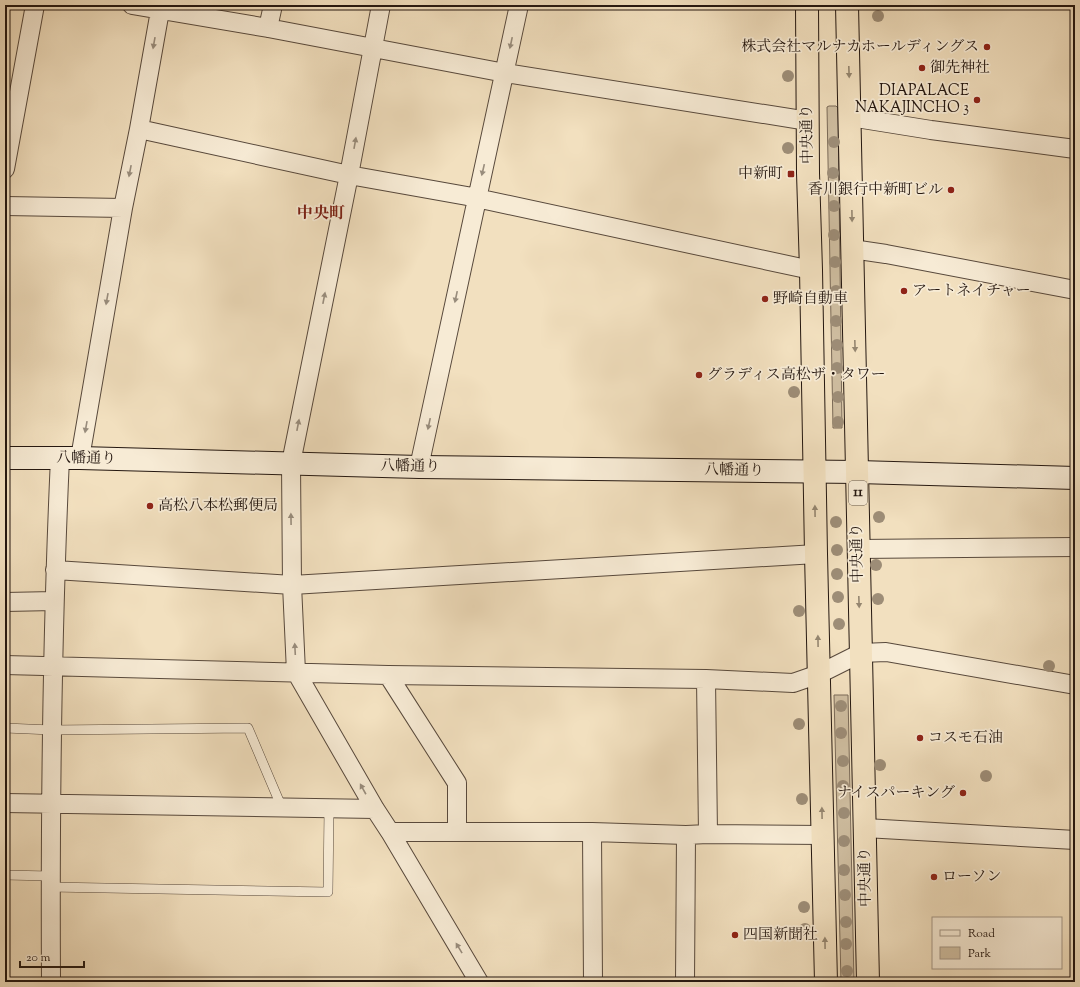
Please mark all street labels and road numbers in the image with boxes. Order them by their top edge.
street label: 中央通り [797,104,819,164]
street label: 八幡通り [56,448,116,470]
street label: 八幡通り [380,456,440,478]
street label: 八幡通り [704,460,764,482]
road number: 11 [849,481,867,505]
street label: 中央通り [847,523,869,583]
street label: 中央通り [855,847,877,907]

